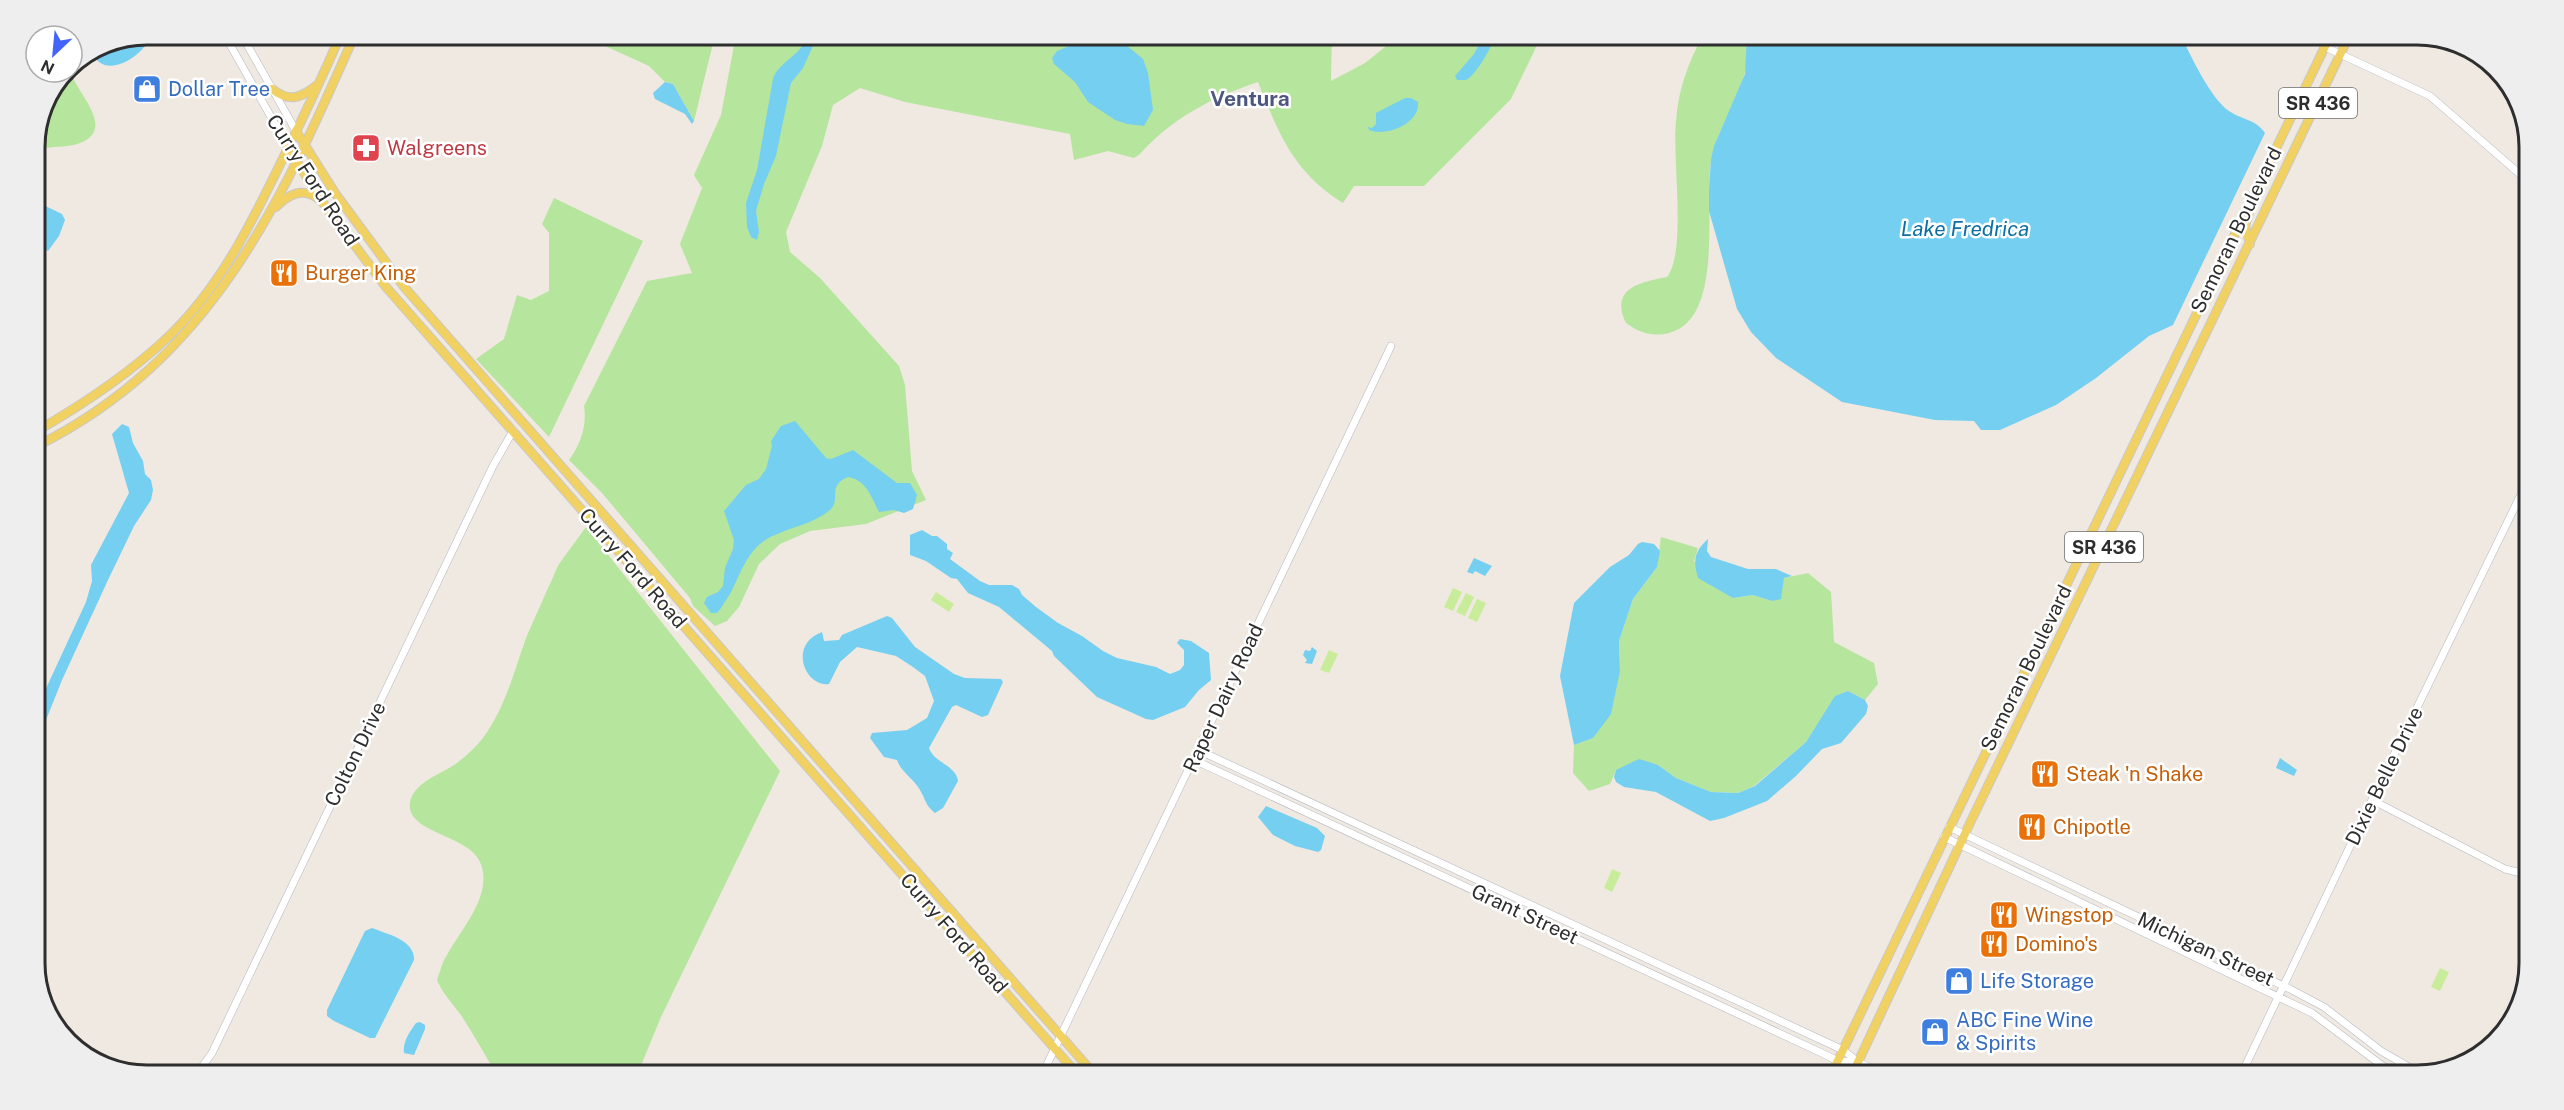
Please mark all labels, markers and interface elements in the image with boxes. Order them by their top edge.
north arrow [24,24,84,84]
text: N [38,56,57,78]
shop icon: Dollar Tree [131,73,163,105]
place label: Dollar Tree [168,77,270,101]
district label: Ventura [1210,86,1290,111]
road number: SR 436 [2279,88,2357,118]
street label: Curry Ford Road [262,110,364,250]
pharmacy icon: Walgreens [350,132,382,164]
place label: Walgreens [387,136,487,160]
street label: Semoran Boulevard [2185,143,2287,317]
water label: Lake Fredrica [1901,216,2029,241]
restaurant icon: Burger King [268,257,300,289]
place label: Burger King [305,261,416,285]
street label: Curry Ford Road [574,503,692,633]
road number: SR 436 [2065,532,2143,562]
street label: Semoran Boulevard [1975,581,2077,755]
street label: Raper Dairy Road [1178,620,1268,776]
street label: Colton Drive [319,698,391,810]
street label: Dixie Belle Drive [2340,703,2428,849]
restaurant icon: Steak 'n Shake [2029,758,2061,790]
place label: Steak 'n Shake [2066,762,2203,786]
restaurant icon: Chipotle [2016,811,2048,843]
place label: Chipotle [2053,815,2131,839]
street label: Curry Ford Road [895,868,1013,998]
street label: Grant Street [1468,879,1582,949]
restaurant icon: Wingstop [1988,899,2020,931]
place label: Wingstop [2025,903,2113,927]
street label: Michigan Street [2134,907,2278,991]
restaurant icon: Domino's [1978,928,2010,960]
place label: Domino's [2015,932,2098,956]
shop icon: Life Storage [1943,965,1975,997]
place label: Life Storage [1980,969,2094,993]
place label: ABC Fine Wine & Spirits [1956,1008,2093,1055]
shop icon: ABC Fine Wine & Spirits [1919,1016,1951,1048]

